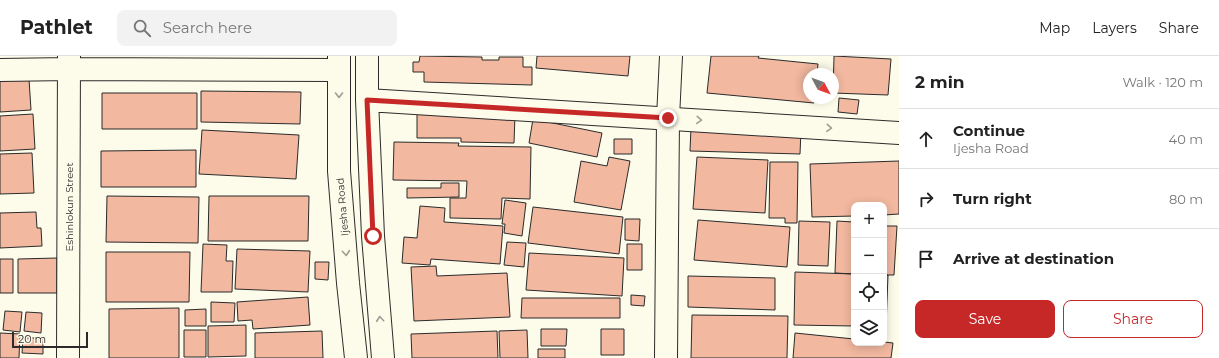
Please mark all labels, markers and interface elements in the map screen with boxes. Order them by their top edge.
search box [117,10,397,46]
text: Pathlet [20,16,93,39]
icon: search [131,17,153,39]
text: Search here [163,18,252,37]
text: Map [1039,19,1070,37]
text: Layers [1092,19,1137,37]
text: Share [1159,19,1199,37]
north arrow [803,68,839,104]
text: 2 min [915,72,965,92]
text: Walk · 120 m [1122,74,1203,90]
one-way arrow [335,92,343,98]
route end [659,109,677,127]
one-way arrow [696,115,702,124]
text: Continue [953,121,1025,140]
one-way arrow [826,124,832,133]
icon: ahead [915,128,937,150]
text: 40 m [1169,131,1203,147]
text: Ijesha Road [953,140,1029,156]
street label: Eshinlokun Street [63,163,76,251]
street label: Ijesha Road [333,177,352,237]
icon: right [915,188,937,210]
text: Turn right [953,189,1032,208]
text: 80 m [1169,191,1203,207]
map controls [851,202,887,346]
button: + [851,202,887,238]
route start [364,227,382,245]
button: − [851,238,887,274]
icon: arrive [915,248,937,270]
text: Arrive at destination [953,249,1114,268]
one-way arrow [341,250,350,256]
button: locate [851,274,887,310]
button: Save [915,300,1055,338]
button: Share [1063,300,1203,338]
button: layers [851,310,887,346]
one-way arrow [375,316,384,322]
scale bar [12,330,88,349]
text: 20 m [18,332,46,346]

